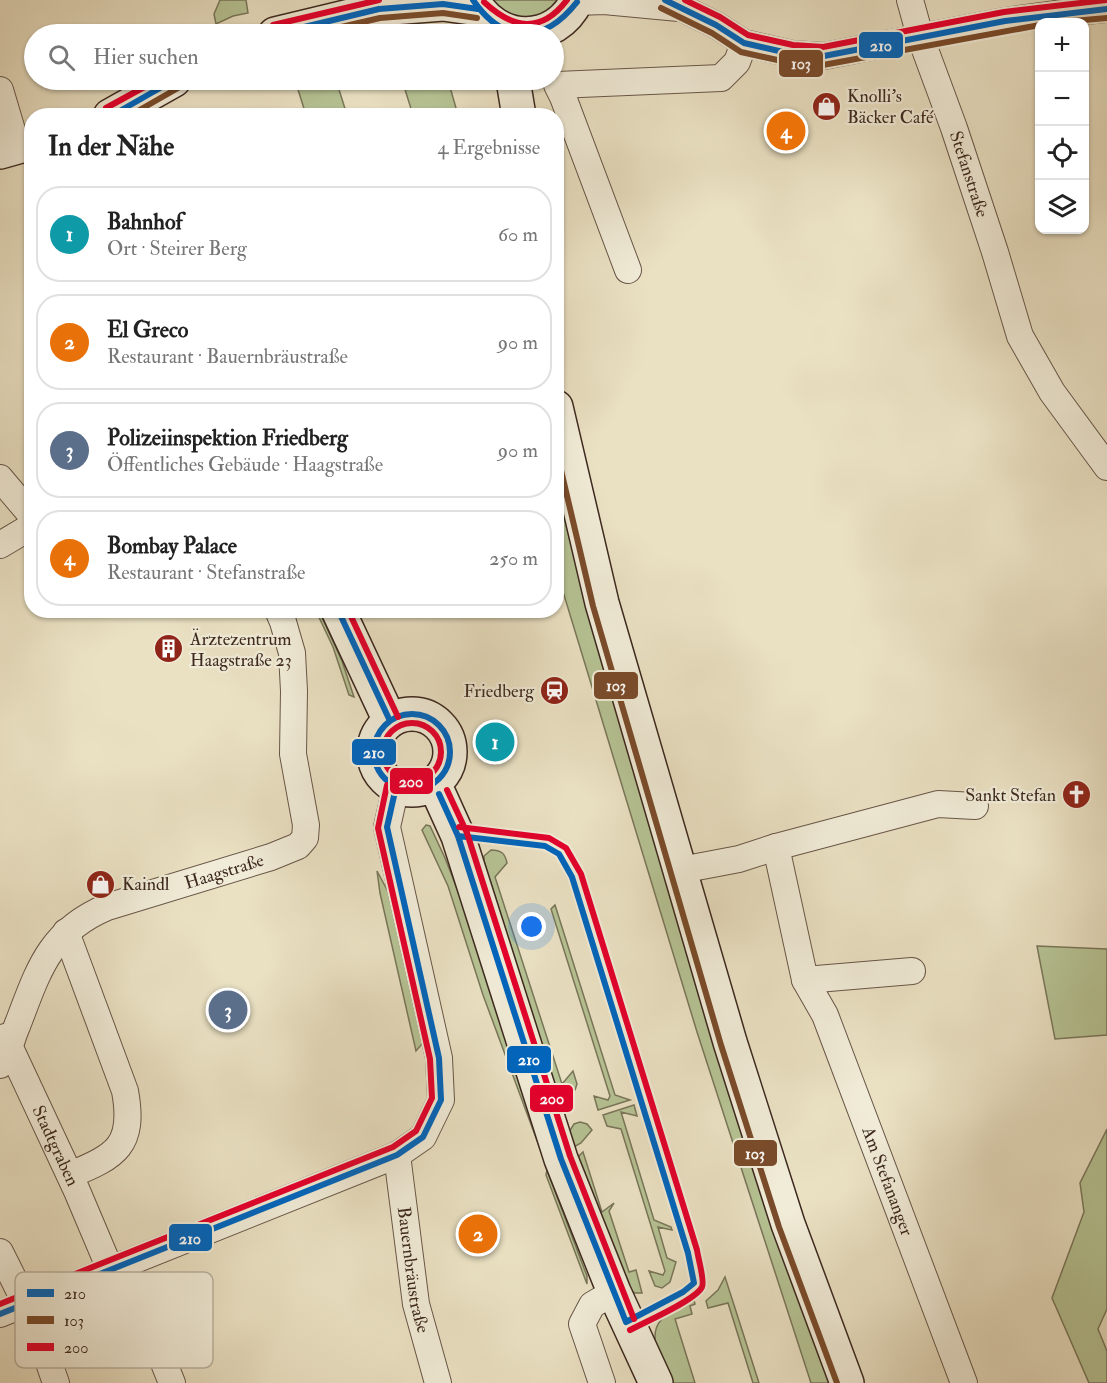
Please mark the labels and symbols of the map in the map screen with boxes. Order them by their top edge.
line badge: 210 [858,31,904,59]
text: 210 [870,36,892,56]
line badge: 103 [778,49,824,78]
text: 103 [791,54,811,74]
place label: Knolli's Bäcker Café [847,85,934,129]
shop icon: Knolli's Bäcker Café [810,90,842,122]
pin: 4 [766,108,806,154]
street label: Stefanstraße [944,128,994,221]
place label: Ärztezentrum Haagstraße 23 [189,628,292,672]
building icon: Ärztezentrum Haagstraße 23 [153,633,185,665]
line badge: 103 [593,671,639,700]
station icon: Friedberg [539,675,571,707]
text: 103 [606,676,626,696]
place label: Friedberg [464,680,535,703]
pin: 1 [476,720,514,764]
line badge: 210 [351,738,397,766]
text: 210 [363,743,385,763]
line badge: 200 [389,767,434,795]
text: 200 [399,772,423,792]
church icon: Sankt Stefan [1061,779,1093,811]
place label: Sankt Stefan [965,784,1056,807]
street label: Haagstraße [182,849,267,895]
shop icon: Kaindl [85,868,117,900]
place label: Kaindl [122,873,170,896]
your location [517,912,546,941]
pin: 3 [208,988,248,1032]
line badge: 210 [506,1045,552,1074]
text: 210 [518,1050,540,1070]
line badge: 200 [529,1084,574,1113]
text: 200 [540,1089,564,1109]
street label: Stadtgraben [27,1102,84,1190]
street label: Am Stefananger [856,1123,918,1239]
line badge: 103 [733,1139,778,1167]
text: 103 [745,1144,765,1164]
street label: Bauernbräustraße [392,1205,435,1336]
pin: 2 [458,1212,498,1256]
line badge: 210 [168,1223,213,1252]
text: 210 [179,1229,201,1249]
legend [15,1272,213,1368]
text: 210 [64,1284,86,1304]
text: 103 [64,1311,84,1331]
text: 200 [64,1338,89,1358]

